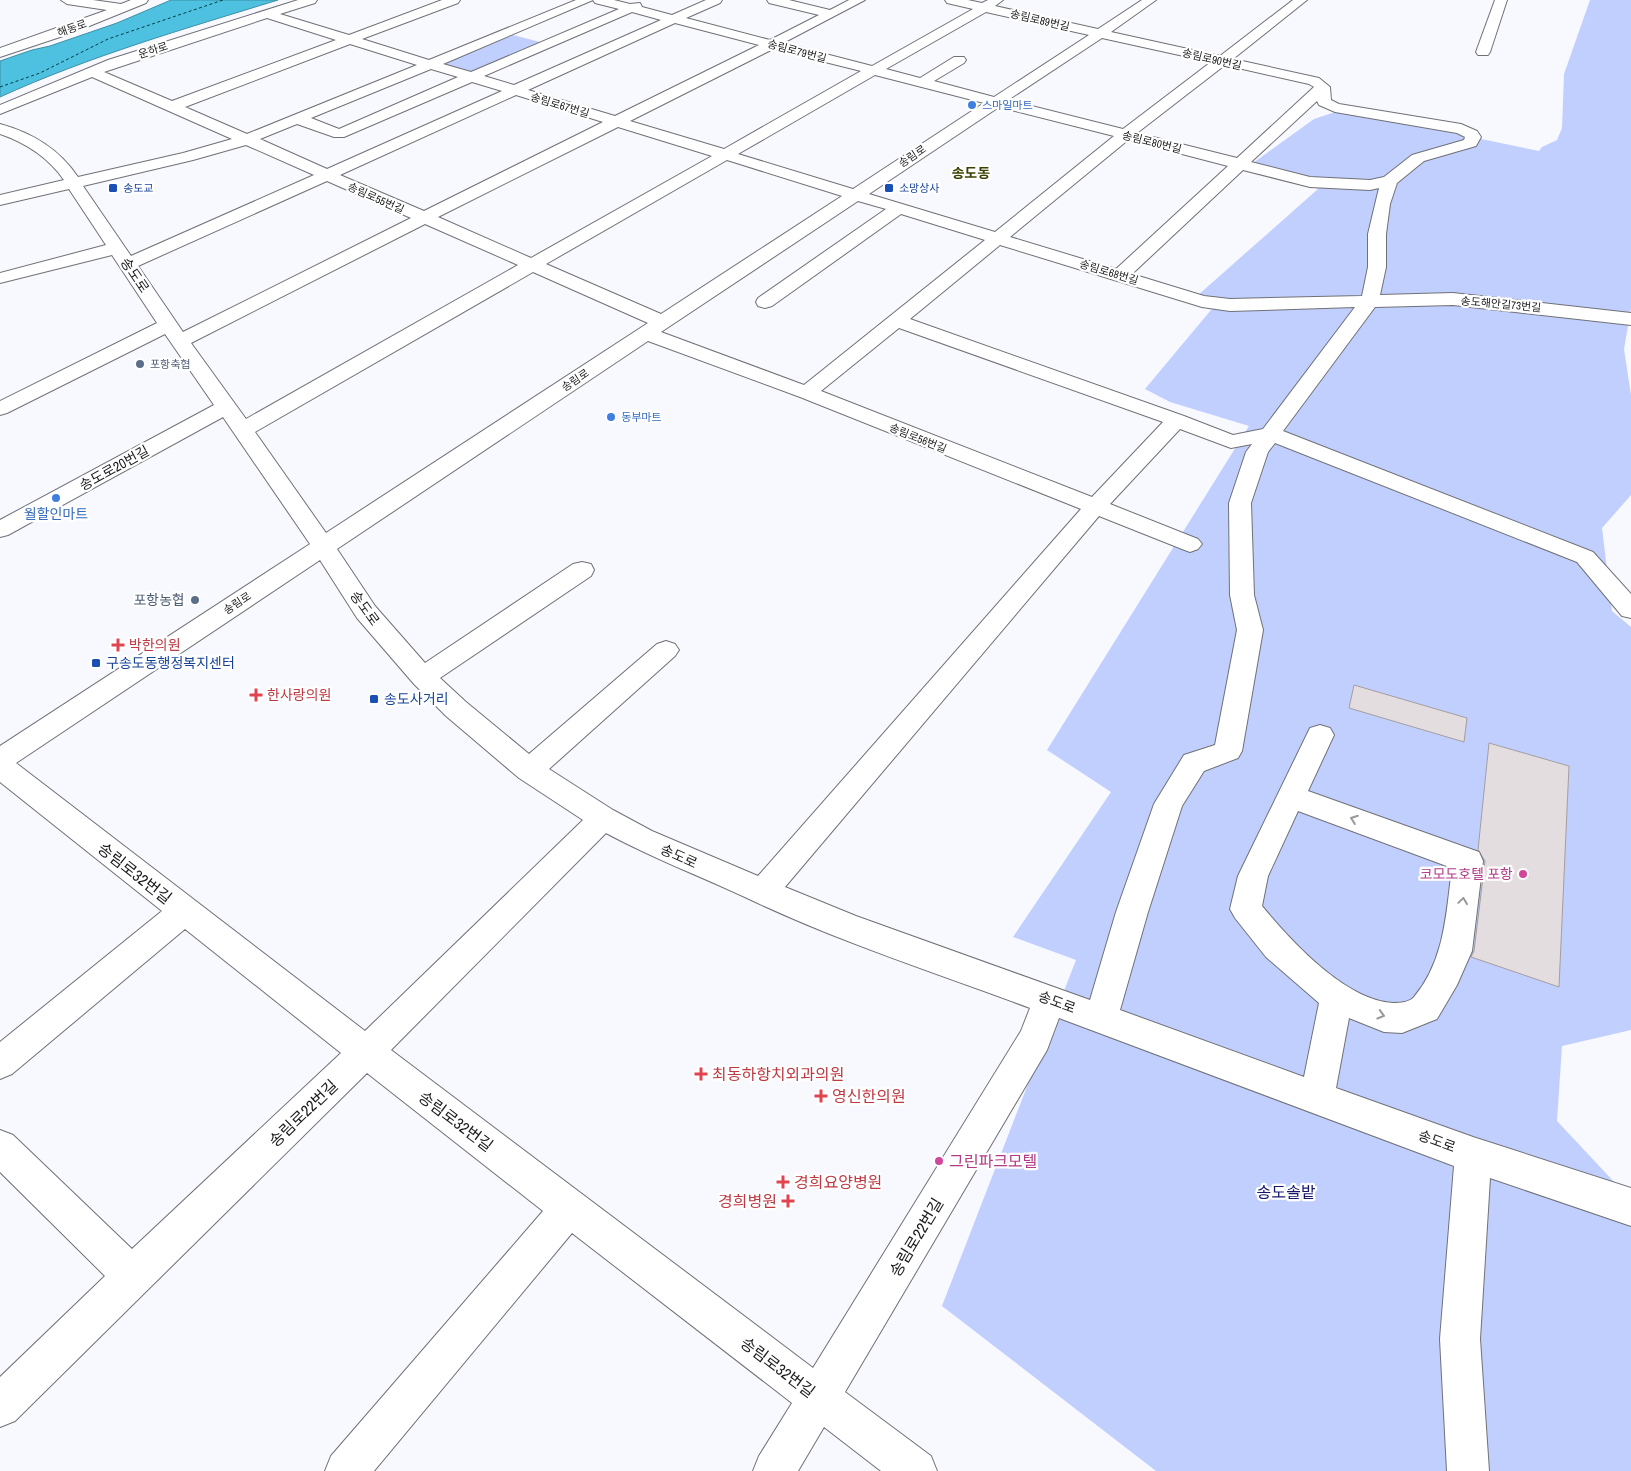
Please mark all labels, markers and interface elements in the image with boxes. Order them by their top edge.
street label: 송림로89번길 [1009,6,1071,34]
street label: 해동로 [55,16,89,40]
street label: 송림로79번길 [766,36,828,66]
street label: 운하로 [136,39,170,61]
street label: 송림로90번길 [1181,45,1243,73]
street label: 송림로67번길 [529,89,591,121]
place label: 스마일마트 [982,98,1033,112]
marker: 스마일마트 [966,99,978,111]
street label: 송림로80번길 [1121,128,1183,156]
street label: 송림로 [895,142,929,170]
district label: 송도동 [952,164,990,182]
street label: 송림로55번길 [345,179,407,217]
place label: 송도교 [123,181,153,195]
place label: 소망상사 [899,181,939,195]
marker: 송도교 [107,182,119,194]
marker: 소망상사 [883,182,895,194]
street label: 송도로 [117,254,153,296]
street label: 송림로68번길 [1078,256,1140,288]
street label: 송도해안길73번길 [1460,294,1542,314]
place label: 포항축협 [150,357,190,371]
marker: 포항축협 [134,358,146,370]
street label: 송림로 [558,366,592,394]
place label: 동부마트 [621,410,661,424]
marker: 동부마트 [605,411,617,423]
street label: 송림로56번길 [887,420,949,456]
street label: 송도로20번길 [76,441,152,495]
marker: 월할인마트 [50,492,62,504]
place label: 월할인마트 [24,505,88,523]
street label: 송도로 [346,587,384,629]
street label: 송림로 [220,589,254,617]
place label: 포항농협 [133,591,185,609]
marker: 포항농협 [189,594,201,606]
place label: 박한의원 [129,636,181,654]
marker: 박한의원 [111,638,125,652]
place label: 구송도동행정복지센터 [106,654,235,672]
marker: 구송도동행정복지센터 [90,657,102,669]
place label: 한사랑의원 [267,686,331,704]
marker: 한사랑의원 [249,688,263,702]
place label: 송도사거리 [384,690,448,708]
marker: 송도사거리 [368,693,380,705]
one-way arrow [1350,815,1359,825]
street label: 송림로32번길 [93,837,177,909]
street label: 송도로 [658,840,700,872]
place label: 코모도호텔 포항 [1420,865,1513,883]
marker: 코모도호텔 포항 [1517,868,1529,880]
one-way arrow [1457,897,1468,905]
street label: 송도로 [1036,987,1078,1017]
one-way arrow [1377,1009,1385,1020]
place label: 최동하항치외과의원 [712,1063,844,1085]
marker: 최동하항치외과의원 [694,1067,708,1081]
street label: 송림로22번길 [264,1074,342,1152]
place label: 영신한의원 [832,1085,906,1107]
street label: 송림로32번길 [414,1086,498,1156]
marker: 영신한의원 [814,1089,828,1103]
street label: 송도로 [1416,1126,1458,1156]
place label: 그린파크모텔 [949,1150,1037,1172]
marker: 그린파크모텔 [933,1155,945,1167]
place label: 경희요양병원 [794,1171,882,1193]
marker: 경희요양병원 [776,1175,790,1189]
park label: 송도솔밭 [1257,1181,1316,1203]
place label: 경희병원 [718,1190,777,1212]
marker: 경희병원 [781,1194,795,1208]
street label: 송림로22번길 [884,1194,948,1280]
street label: 송림로32번길 [736,1332,820,1402]

